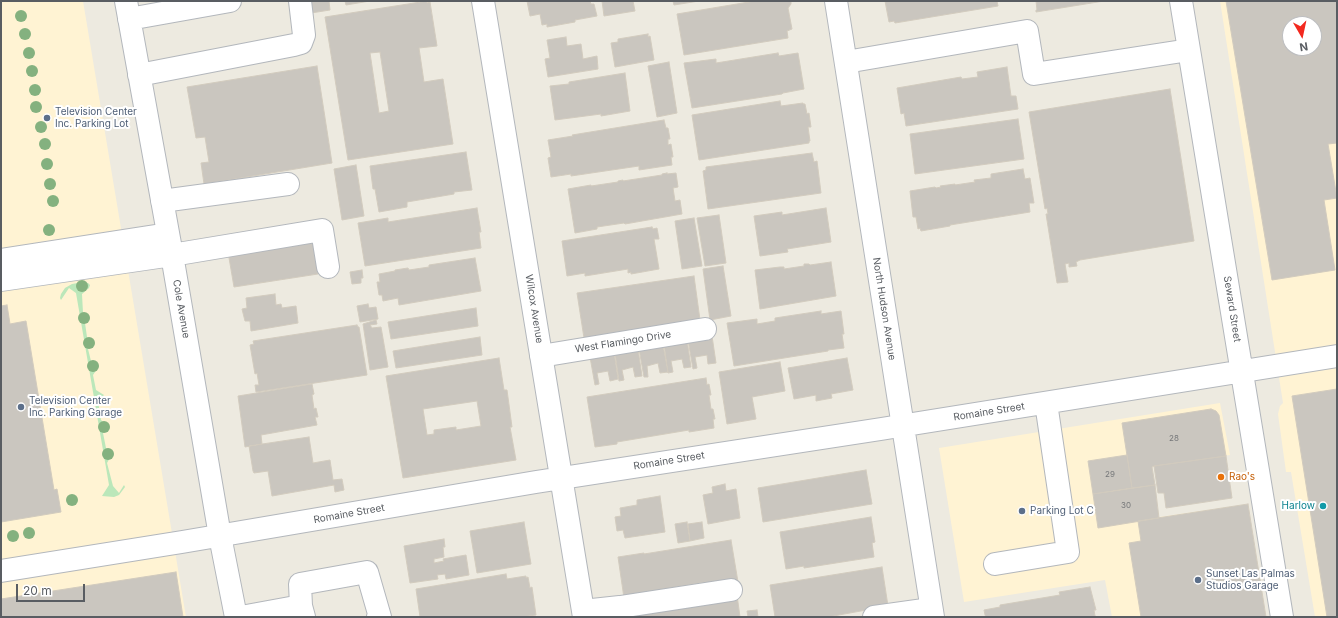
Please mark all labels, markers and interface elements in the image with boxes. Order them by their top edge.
north arrow [1282,16,1322,56]
text: N [1298,39,1309,54]
place label: Television Center Inc. Parking Lot [55,106,137,130]
marker: Television Center Inc. Parking Lot [42,113,52,123]
street label: North Hudson Avenue [870,257,898,361]
street label: Wilcox Avenue [523,274,545,344]
street label: Seward Street [1221,275,1243,343]
street label: Cole Avenue [170,279,192,339]
street label: West Flamingo Drive [574,328,672,356]
place label: Television Center Inc. Parking Garage [29,395,122,418]
street label: Romaine Street [953,400,1025,424]
marker: Television Center Inc. Parking Garage [16,402,26,412]
house number: 28 [1169,434,1179,444]
street label: Romaine Street [633,449,705,473]
house number: 29 [1105,470,1115,480]
place label: Rao's [1229,471,1255,483]
marker: Rao's [1216,472,1226,482]
place label: Harlow [1282,500,1315,512]
house number: 30 [1121,501,1131,511]
marker: Harlow [1318,501,1328,511]
street label: Romaine Street [313,502,385,526]
place label: Parking Lot C [1030,505,1094,517]
marker: Parking Lot C [1017,506,1027,516]
place label: Sunset Las Palmas Studios Garage [1206,568,1295,592]
marker: Sunset Las Palmas Studios Garage [1193,575,1203,585]
scale bar [18,576,87,602]
text: 20 m [23,583,52,598]

